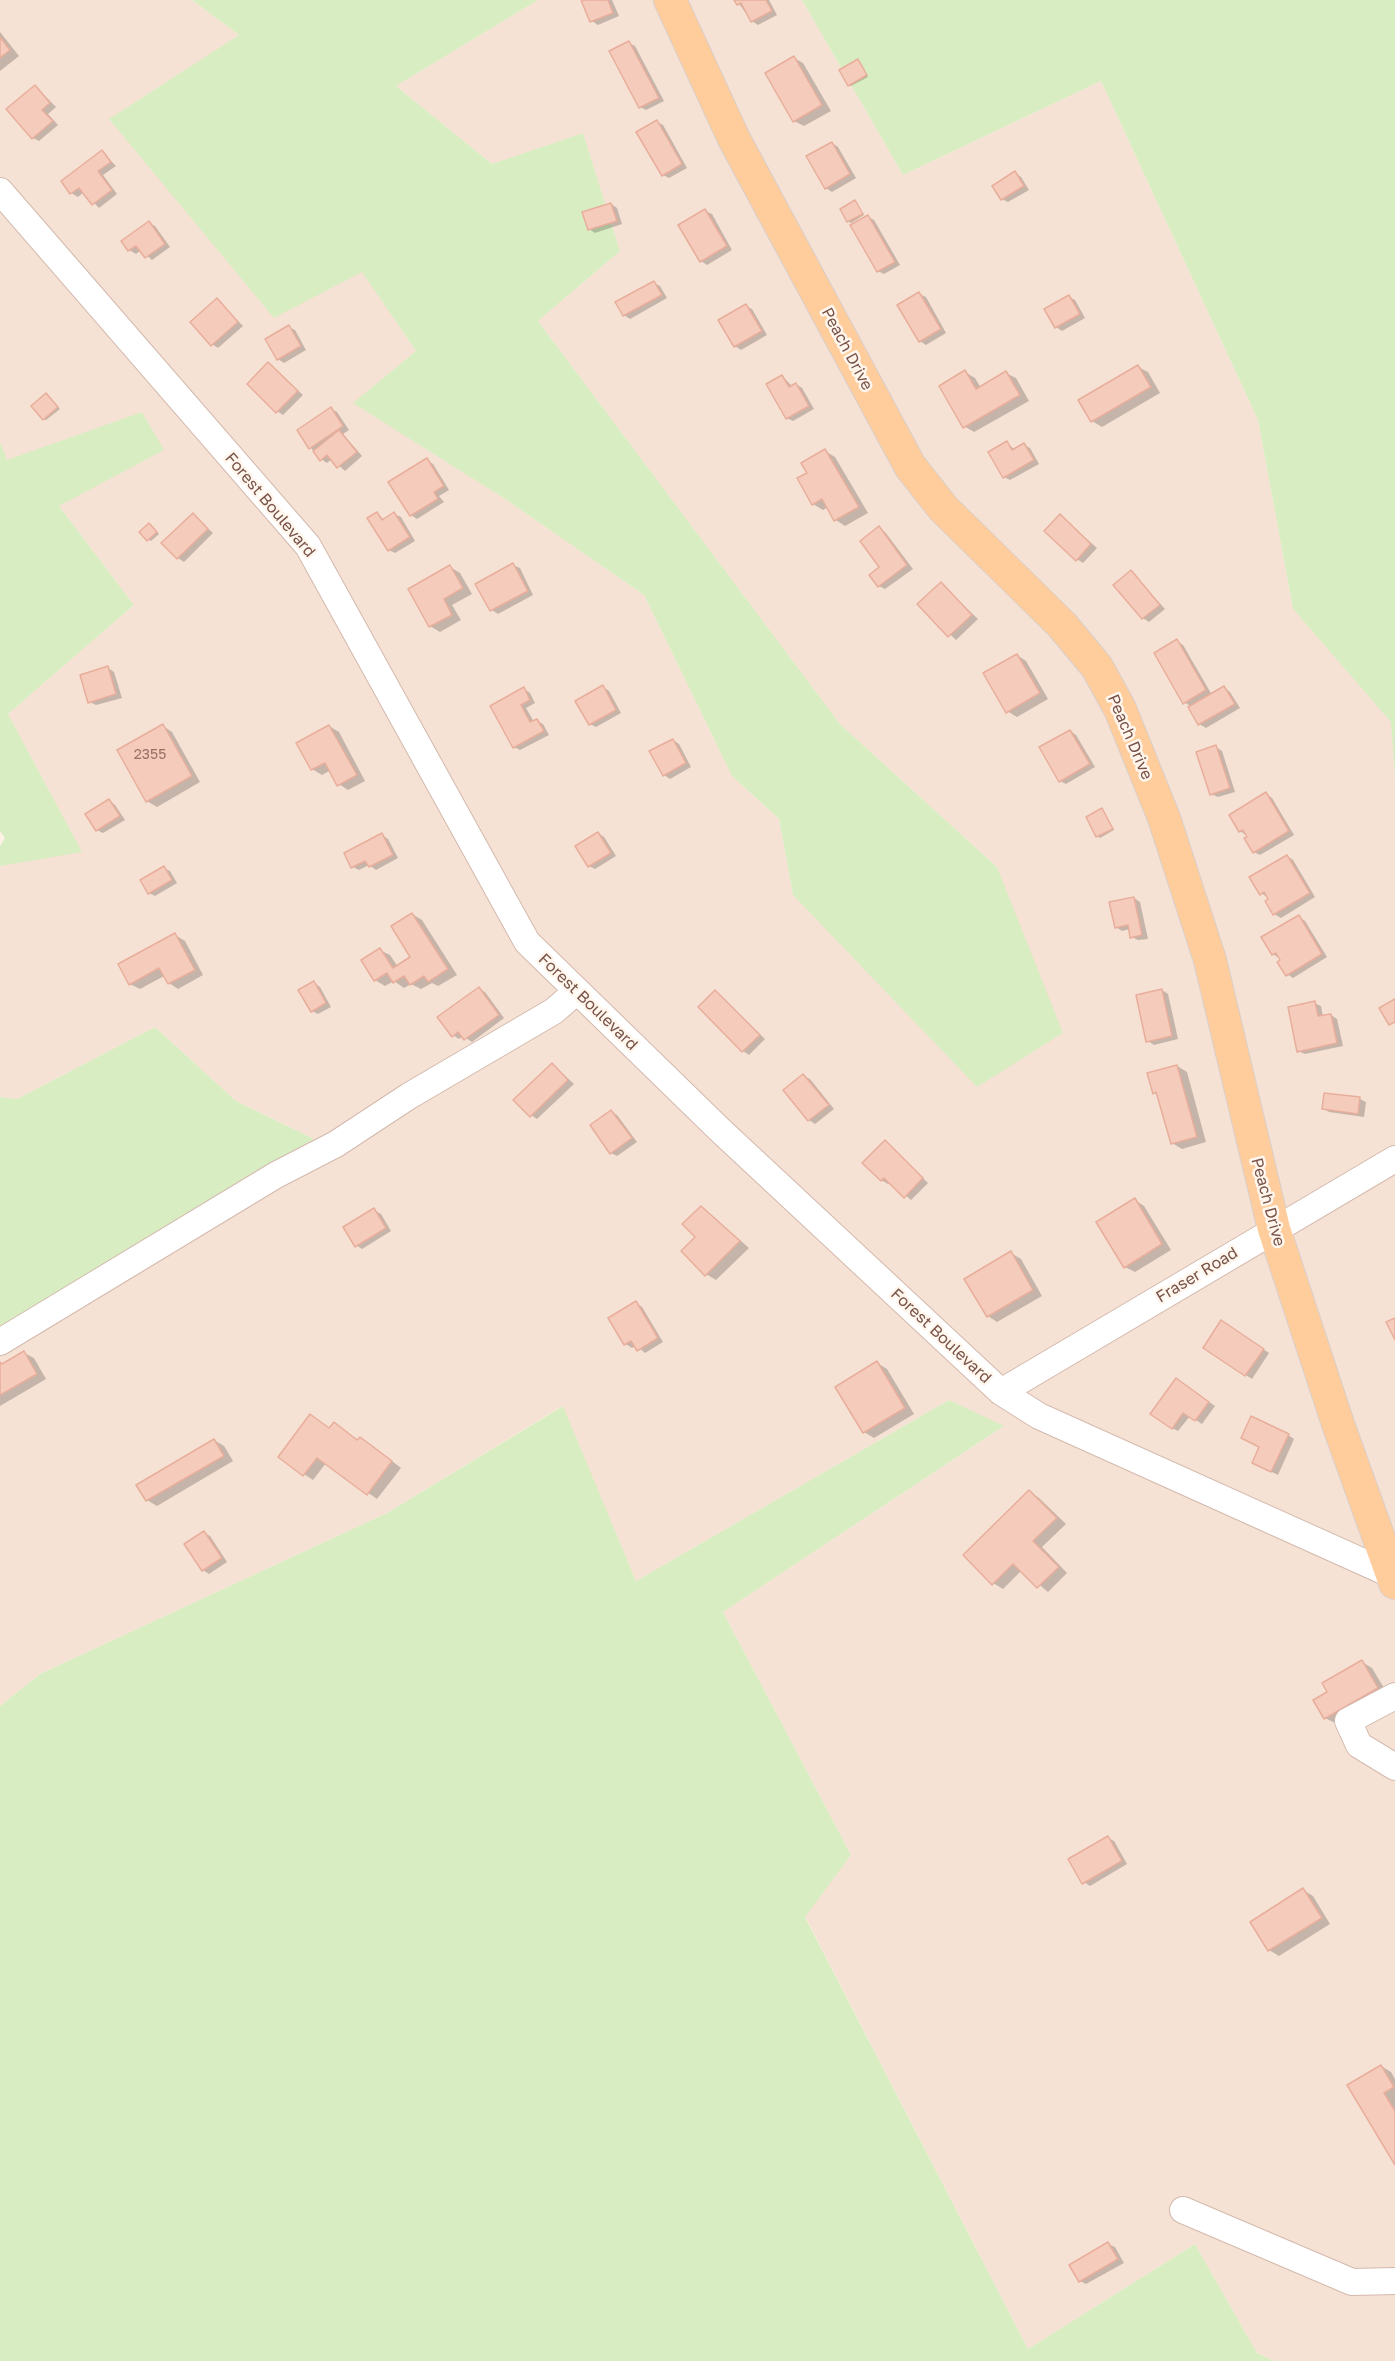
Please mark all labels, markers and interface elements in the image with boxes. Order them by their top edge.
street label: Peach Drive [817,304,877,394]
street label: Forest Boulevard [221,449,319,561]
street label: Peach Drive [1103,691,1157,783]
house number: 2355 [134,747,166,763]
street label: Forest Boulevard [534,950,642,1054]
street label: Peach Drive [1247,1156,1289,1248]
street label: Fraser Road [1153,1243,1241,1307]
street label: Forest Boulevard [887,1284,995,1388]

